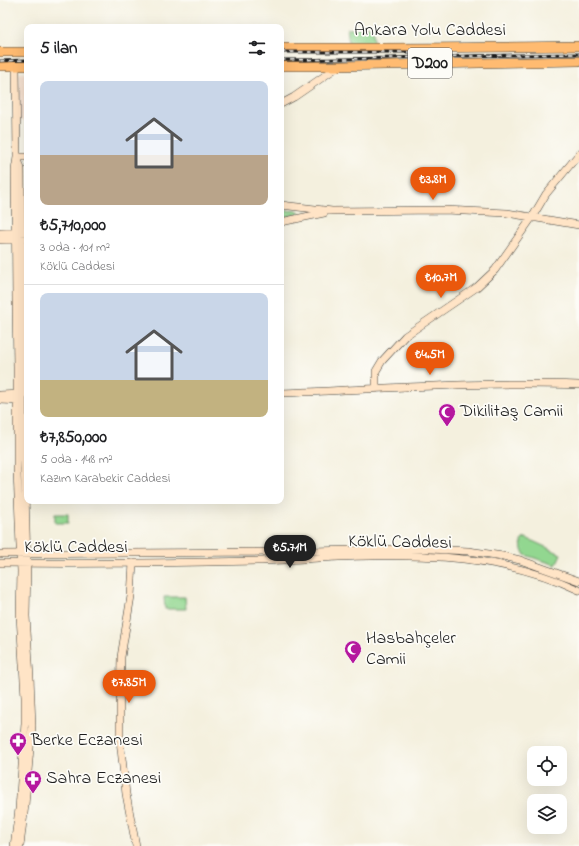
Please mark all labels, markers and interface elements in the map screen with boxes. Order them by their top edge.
street label: Ankara Yolu Caddesi [354,18,506,44]
text: 5 ilan [40,36,77,61]
icon: filters [246,37,268,59]
road number: D200 [408,48,452,78]
icon: home [118,107,190,179]
pin: ₺3.8M [405,167,461,201]
text: ₺3.8M [419,170,447,189]
text: ₺5,710,000 [40,213,106,238]
text: 3 oda · 101 m² [40,238,110,257]
text: Köklü Caddesi [40,257,115,276]
pin: ₺10.7M [408,265,474,299]
text: ₺10.7M [425,268,457,287]
icon: home [118,319,190,391]
pin: ₺4.5M [402,342,458,376]
text: ₺4.5M [415,345,445,364]
place label: Dikilitaş Camii [459,399,563,425]
mosque icon: Dikilitaş Camii [437,402,457,427]
text: ₺7,850,000 [40,425,107,450]
text: 5 oda · 148 m² [40,450,113,469]
text: Kazım Karabekir Caddesi [40,469,170,488]
street label: Köklü Caddesi [348,529,452,557]
street label: Köklü Caddesi [24,535,128,561]
pin: ₺5.71M [257,535,323,569]
text: ₺5.71M [273,538,307,557]
place label: Hasbahçeler Camii [366,626,456,673]
mosque icon: Hasbahçeler Camii [343,639,363,664]
pin: ₺7.85M [96,670,162,704]
text: ₺7.85M [112,673,146,692]
place label: Berke Eczanesi [30,728,143,754]
pharmacy icon: Berke Eczanesi [8,731,28,756]
map controls [527,746,567,834]
button: locate [527,746,567,786]
place label: Sahra Eczanesi [46,766,161,792]
pharmacy icon: Sahra Eczanesi [23,769,43,794]
button: layers [527,794,567,834]

